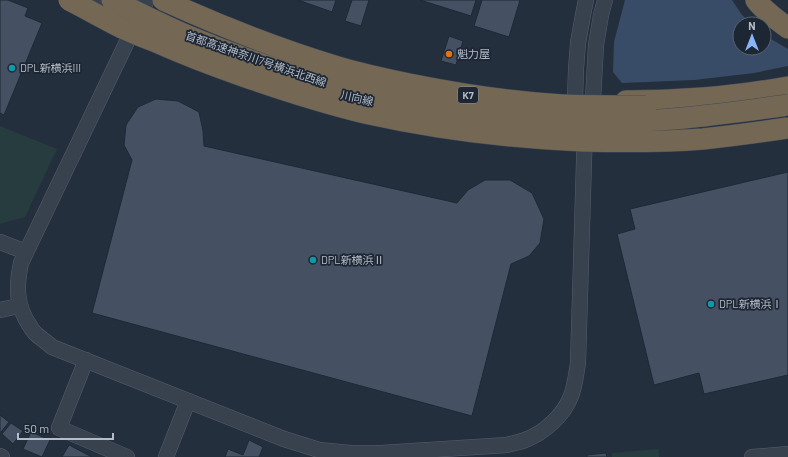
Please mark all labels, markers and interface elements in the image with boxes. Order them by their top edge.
north arrow [732,16,772,56]
text: N [748,19,756,32]
street label: 首都高速神奈川7号横浜北西線 [184,28,328,89]
place label: 魁力屋 [457,47,490,60]
marker: 魁力屋 [444,49,454,59]
place label: DPL新横浜III [20,61,81,74]
marker: DPL新横浜III [7,63,17,73]
street label: 川向線 [340,87,375,108]
road number: K7 [458,87,478,103]
place label: DPL新横浜Ⅱ [321,253,385,266]
marker: DPL新横浜Ⅱ [308,255,318,265]
place label: DPL新横浜Ⅰ [719,297,783,310]
marker: DPL新横浜Ⅰ [706,299,716,309]
scale bar [18,415,113,441]
text: 50 m [24,421,49,435]

